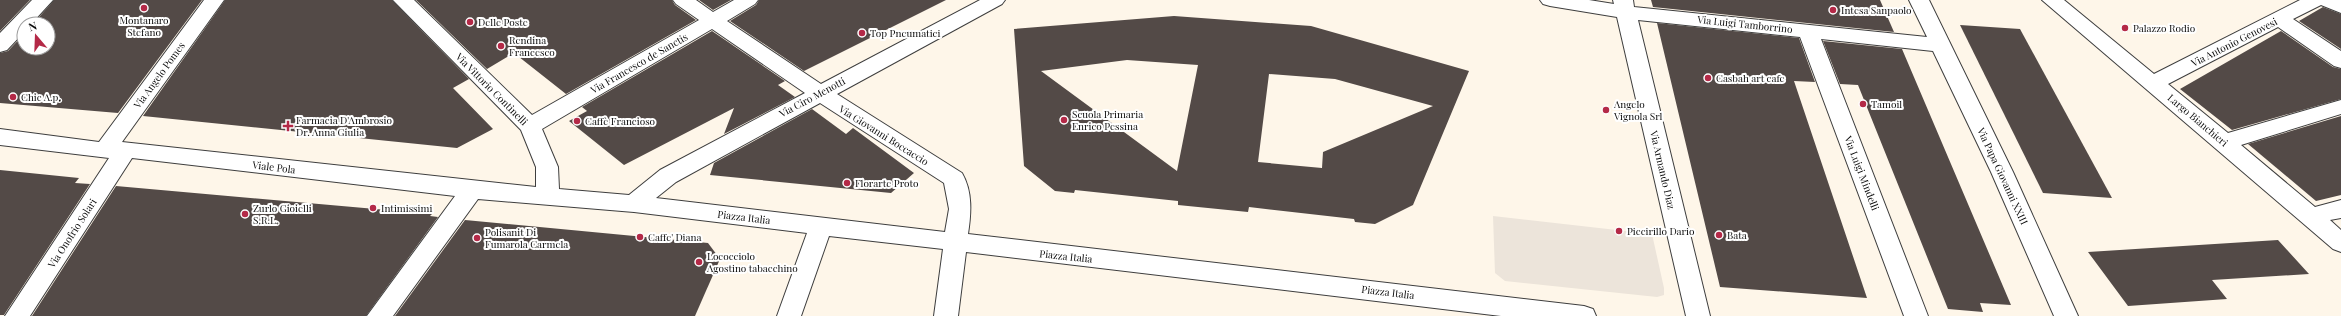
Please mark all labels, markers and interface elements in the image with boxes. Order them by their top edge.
marker: Montanaro Stefano [139,3,149,13]
place label: Intesa Sanpaolo [1841,3,1912,17]
marker: Intesa Sanpaolo [1828,5,1838,15]
street label: Via Luigi Tamborrino [1696,12,1794,36]
place label: Montanaro Stefano [119,13,169,39]
street label: Via Antonio Genovesi [2188,14,2279,70]
place label: Delle Poste [478,15,528,29]
north arrow [16,16,56,56]
marker: Delle Poste [465,17,475,27]
text: N [26,18,39,34]
place label: Palazzo Rodio [2133,21,2196,35]
marker: Palazzo Rodio [2120,23,2130,33]
place label: Top Pneumatici [870,26,940,40]
marker: Top Pneumatici [857,28,867,38]
street label: Via Francesco de Sanctis [587,29,690,97]
place label: Rendina Francesco [509,33,555,59]
street label: Via Angelo Pomes [130,39,188,112]
marker: Rendina Francesco [496,41,506,51]
street label: Via Vittorio Continelli [452,49,531,128]
place label: Casbah art cafe [1716,71,1785,85]
marker: Casbah art cafe [1703,73,1713,83]
street label: Via Ciro Menotti [776,74,848,121]
place label: Chic A.p. [21,90,61,104]
street label: Largo Bianchieri [2165,91,2231,149]
marker: Chic A.p. [8,92,18,102]
place label: Angelo Vignola Srl [1613,97,1662,123]
place label: Tamoil [1871,97,1902,111]
marker: Tamoil [1858,99,1868,109]
street label: Via Giovanni Boccaccio [836,101,932,169]
marker: Angelo Vignola Srl [1601,105,1611,115]
place label: Scuola Primaria Enrico Pessina [1072,107,1143,133]
place label: Farmacia D'Ambrosio Dr. Anna Giulia [296,113,393,139]
place label: Caffè Francioso [585,114,656,128]
marker: Scuola Primaria Enrico Pessina [1059,115,1069,125]
marker: Caffè Francioso [572,116,582,126]
marker: Farmacia D'Ambrosio Dr. Anna Giulia [283,121,293,131]
street label: Via Papa Giovanni XXIII [1974,124,2032,227]
street label: Via Armando Diaz [1647,128,1679,211]
street label: Via Luigi Mindelli [1841,133,1883,212]
street label: Viale Pola [251,157,296,177]
place label: Florarte Proto [855,176,919,190]
marker: Florarte Proto [842,178,852,188]
street label: Via Onofrio Solari [44,196,100,271]
place label: Zurlo Gioielli S.R.L. [253,201,312,227]
place label: Intimissimi [381,201,432,215]
marker: Intimissimi [368,203,378,213]
street label: Piazza Italia [717,207,771,227]
marker: Zurlo Gioielli S.R.L. [240,209,250,219]
place label: Piccirillo Dario [1627,224,1695,238]
place label: Polisanit Di Fumarola Carmela [485,225,568,251]
marker: Piccirillo Dario [1614,226,1624,236]
place label: Bata [1727,228,1747,242]
place label: Caffe' Diana [648,230,701,244]
marker: Bata [1714,230,1724,240]
marker: Caffe' Diana [635,232,645,242]
marker: Polisanit Di Fumarola Carmela [472,233,482,243]
street label: Piazza Italia [1039,246,1093,266]
place label: Lococciolo Agostino tabacchino [706,249,798,275]
marker: Lococciolo Agostino tabacchino [694,257,704,267]
street label: Piazza Italia [1361,282,1415,302]

